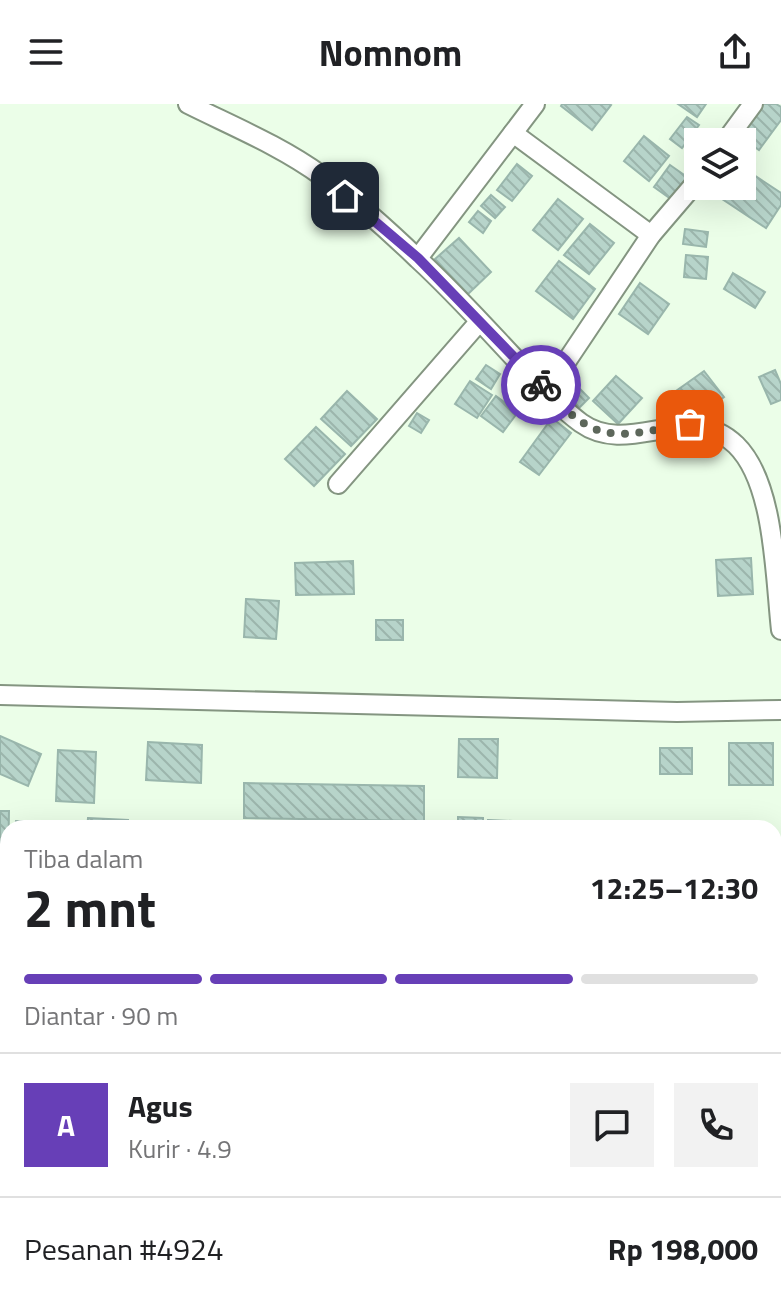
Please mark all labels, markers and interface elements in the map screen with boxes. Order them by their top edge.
text: Nomnom [319,25,462,80]
icon: menu [24,30,68,74]
icon: share [713,30,757,74]
map controls [684,128,756,200]
button: layers [684,128,756,200]
pin [311,162,379,230]
icon: home [323,174,367,218]
courier [501,345,581,425]
icon: bike [519,363,563,407]
pin [656,390,724,458]
icon: bag [668,402,712,446]
text: Tiba dalam [24,839,143,878]
text: 12:25–12:30 [590,865,758,911]
text: 2 mnt [24,868,156,947]
text: Diantar · 90 m [24,996,178,1035]
text: Agus [128,1083,193,1129]
button: chat [570,1083,654,1167]
button: phone [674,1083,758,1167]
text: A [57,1102,75,1148]
text: Kurir · 4.9 [128,1129,232,1168]
text: Pesanan #4924 [24,1226,224,1272]
text: Rp 198,000 [608,1226,758,1272]

